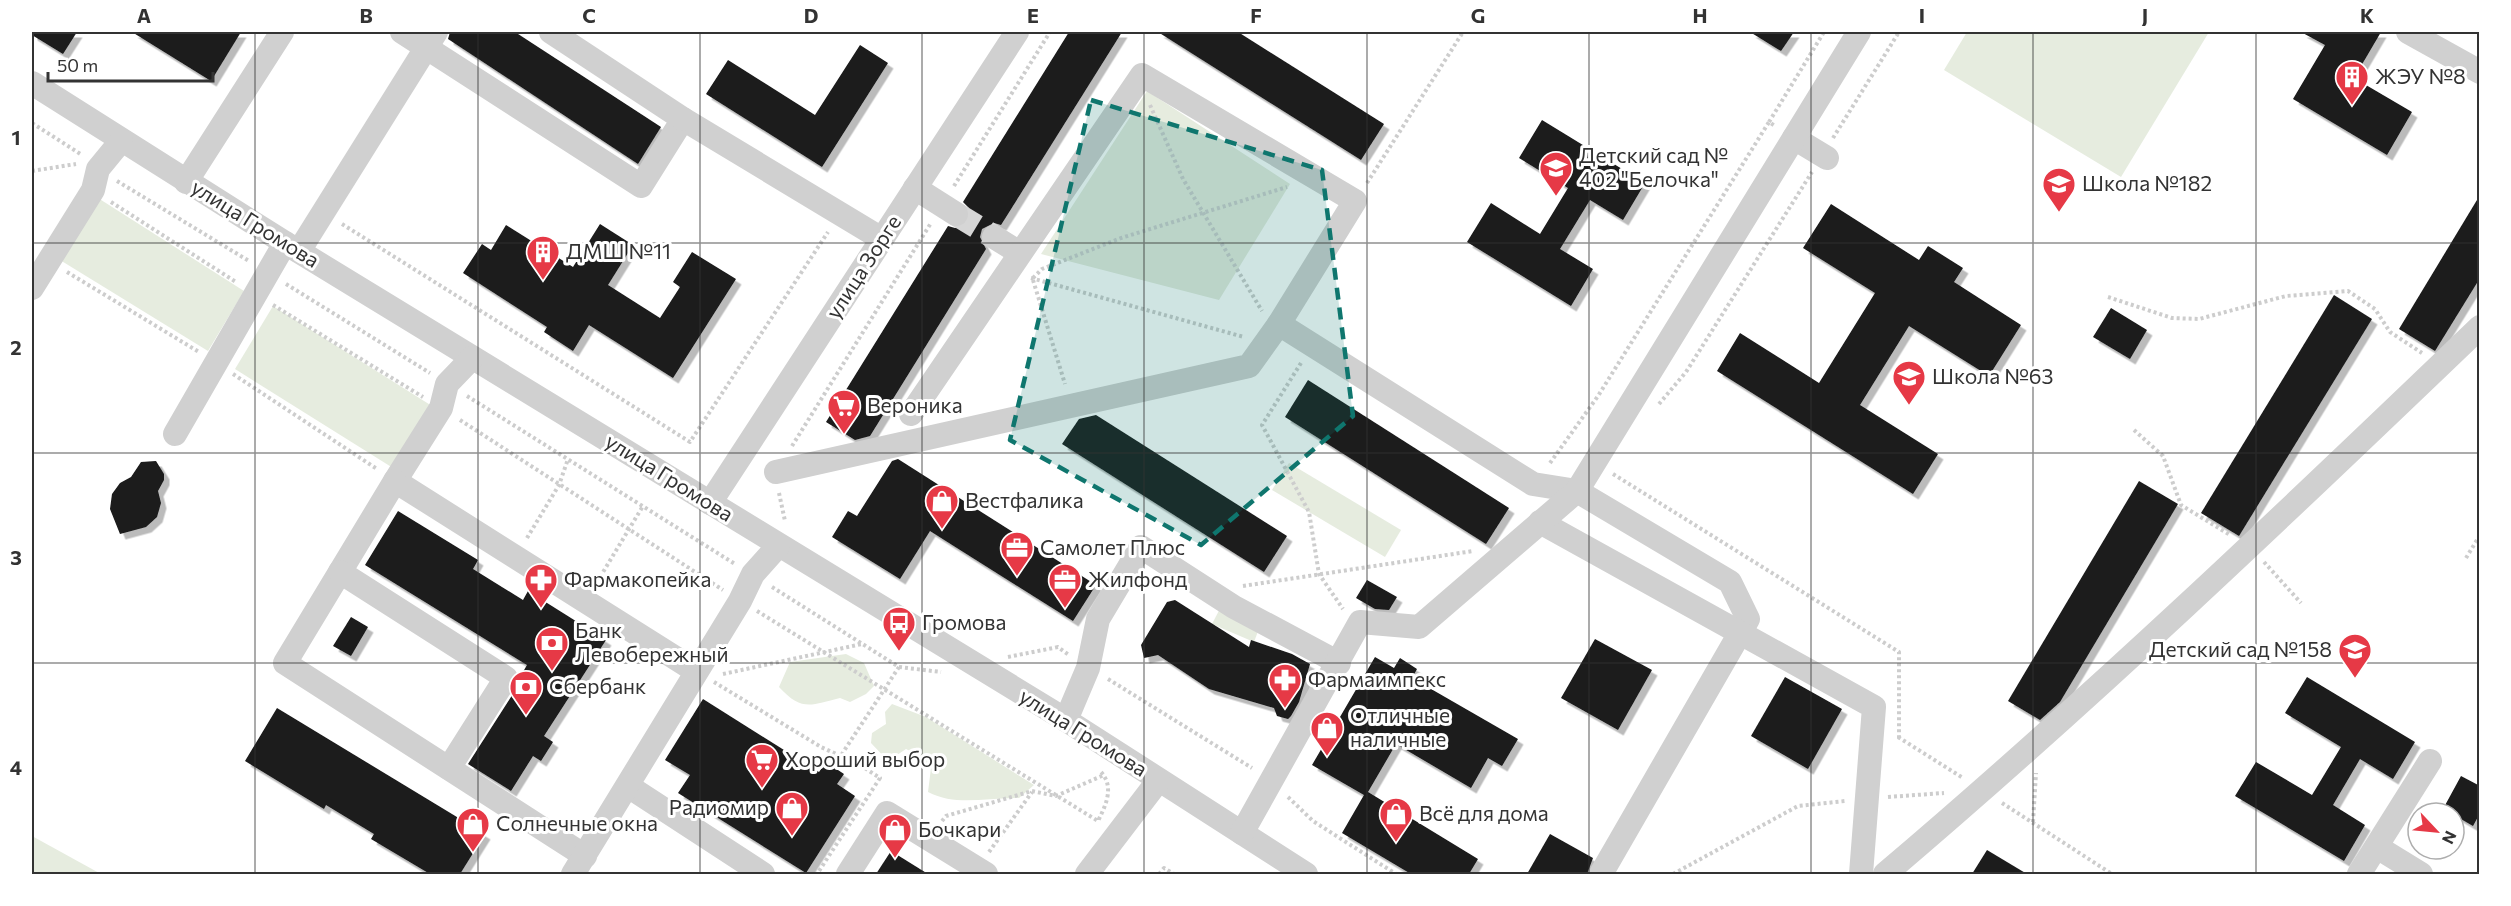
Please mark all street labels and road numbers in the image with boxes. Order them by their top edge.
street label: улица Громова [187,173,324,272]
street label: улица Зорге [820,210,905,323]
street label: улица Громова [601,427,738,526]
street label: улица Громова [1015,682,1152,781]

